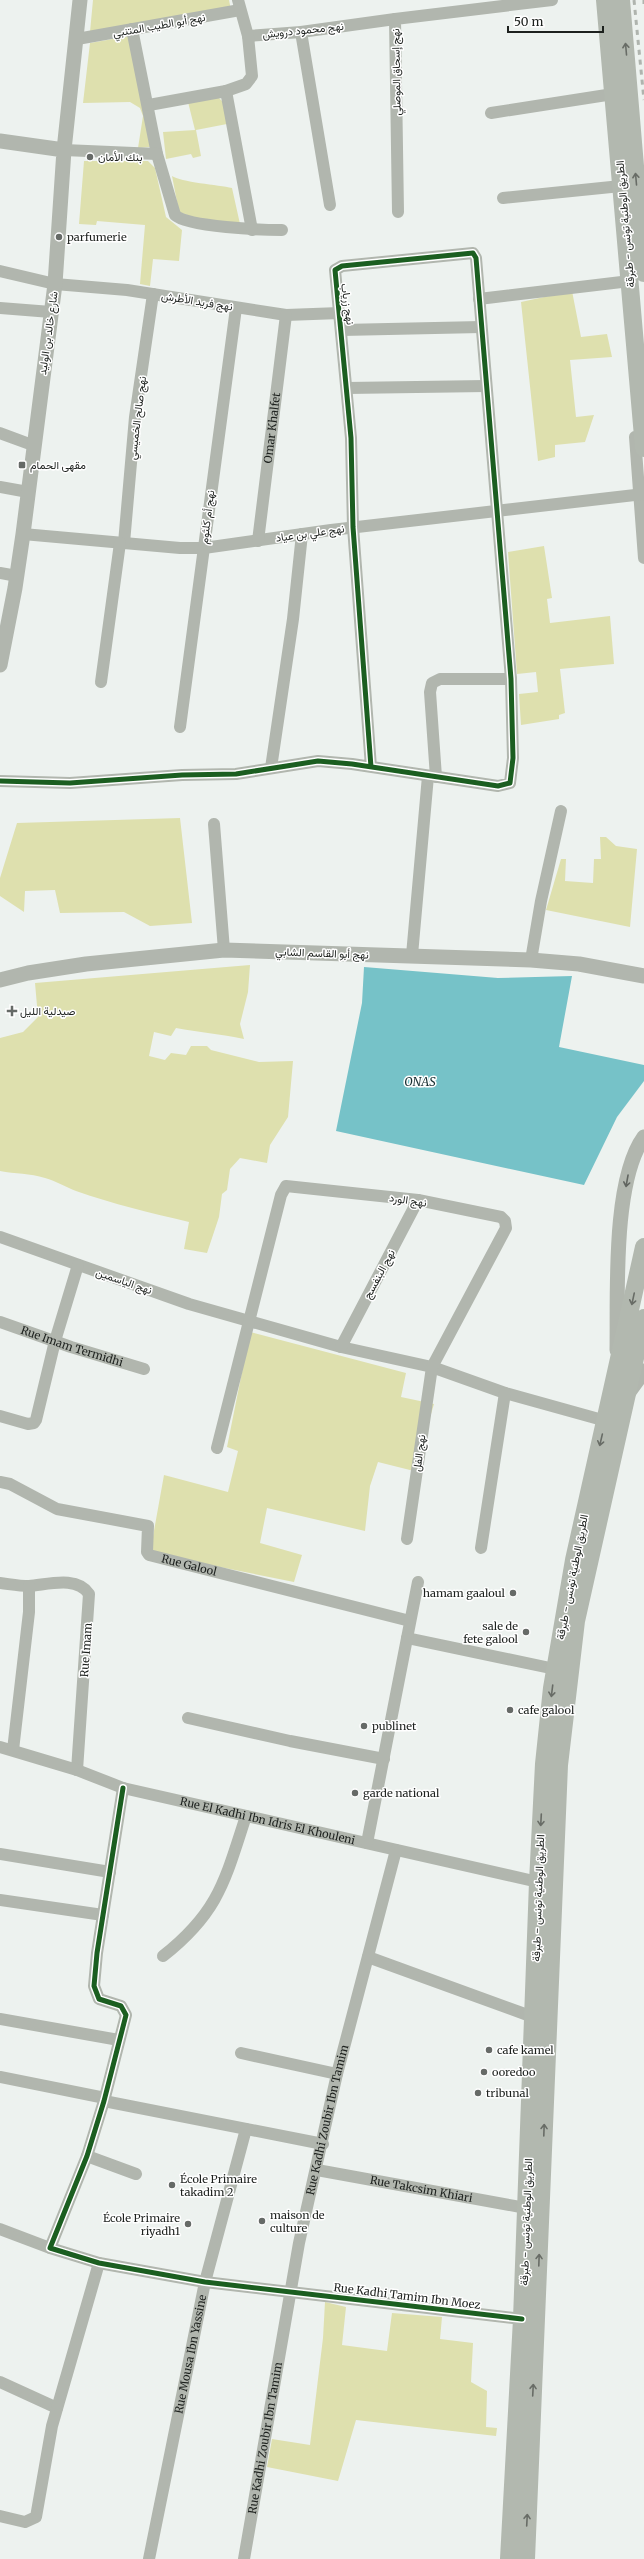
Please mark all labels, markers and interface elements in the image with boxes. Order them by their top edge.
scale bar [508,8,603,34]
street label: نهج أبو الطيب المتنبي [112,10,207,43]
text: 50 m [514,14,543,29]
street label: نهج محمود درويش [261,19,345,42]
street label: نهج إسحاق الموصلي [388,28,407,116]
one-way arrow [622,43,629,56]
place label: بنك الأمان [98,150,143,164]
marker: بنك الأمان [85,152,95,162]
street label: الطريق الوطنية تونس - طبرقة [612,160,638,288]
one-way arrow [633,173,640,186]
place label: parfumerie [67,230,127,244]
marker: parfumerie [54,232,64,242]
street label: نهج زرياب [337,282,358,326]
street label: نهج فريد الأطرش [160,288,234,315]
street label: شارع خالد بن الوليد [35,290,62,376]
street label: نهج صالح الخميسي [125,375,152,461]
street label: Omar Khalfet [261,391,283,464]
place label: مقهى الحمام [30,458,86,473]
marker: مقهى الحمام [17,460,27,470]
street label: نهج أم كلثوم [197,489,218,545]
street label: نهج علي بن عياد [275,521,346,548]
street label: نهج أبو القاسم الشابي [275,944,369,965]
place label: صيدلية الليل [20,1004,75,1018]
marker: صيدلية الليل [7,1006,17,1016]
water label: ONAS [404,1074,436,1089]
one-way arrow [623,1174,631,1187]
street label: نهج الورد [388,1190,428,1211]
street label: نهج البنفسج [360,1247,399,1302]
street label: نهج الياسمين [94,1265,154,1298]
one-way arrow [628,1292,636,1305]
street label: Rue Imam Termidhi [19,1323,125,1369]
one-way arrow [597,1433,605,1446]
street label: نهج الفل [409,1434,430,1473]
street label: الطريق الوطنية تونس - طبرقة [553,1513,591,1641]
street label: Rue Galool [160,1551,219,1579]
place label: hamam gaaloul [423,1586,506,1600]
marker: hamam gaaloul [508,1588,518,1598]
place label: sale de fete galool [463,1619,519,1646]
street label: Rue Imam [77,1622,95,1678]
marker: sale de fete galool [521,1627,531,1637]
one-way arrow [548,1684,555,1697]
place label: cafe galool [518,1703,575,1717]
marker: cafe galool [505,1705,515,1715]
place label: publinet [372,1719,417,1733]
marker: publinet [359,1721,369,1731]
place label: garde national [363,1786,440,1800]
marker: garde national [350,1788,360,1798]
street label: Rue El Kadhi Ibn Idris El Khouleni [179,1794,357,1847]
one-way arrow [538,1813,545,1826]
street label: الطريق الوطنية تونس - طبرقة [529,1834,547,1962]
street label: Rue Kadhi Zoubir Ibn Tamim [303,2043,351,2197]
place label: cafe kamel [497,2043,554,2057]
marker: cafe kamel [484,2045,494,2055]
place label: ooredoo [492,2065,536,2079]
marker: ooredoo [479,2067,489,2077]
place label: tribunal [486,2086,530,2100]
marker: tribunal [473,2088,483,2098]
one-way arrow [540,2124,547,2137]
street label: الطريق الوطنية تونس - طبرقة [517,2158,535,2286]
place label: École Primaire takadim 2 [180,2172,257,2199]
street label: Rue Takcsim Khiari [369,2173,474,2205]
marker: École Primaire takadim 2 [167,2180,177,2190]
place label: maison de culture [270,2208,325,2235]
place label: École Primaire riyadh1 [103,2211,180,2238]
marker: maison de culture [257,2216,267,2226]
marker: École Primaire riyadh1 [183,2219,193,2229]
one-way arrow [535,2254,543,2267]
street label: Rue Kadhi Tamim Ibn Moez [333,2280,481,2312]
street label: Rue Mousa Ibn Yassine [172,2293,209,2415]
street label: Rue Kadhi Zoubir Ibn Tamim [245,2361,285,2515]
one-way arrow [530,2384,537,2397]
one-way arrow [524,2514,531,2527]

